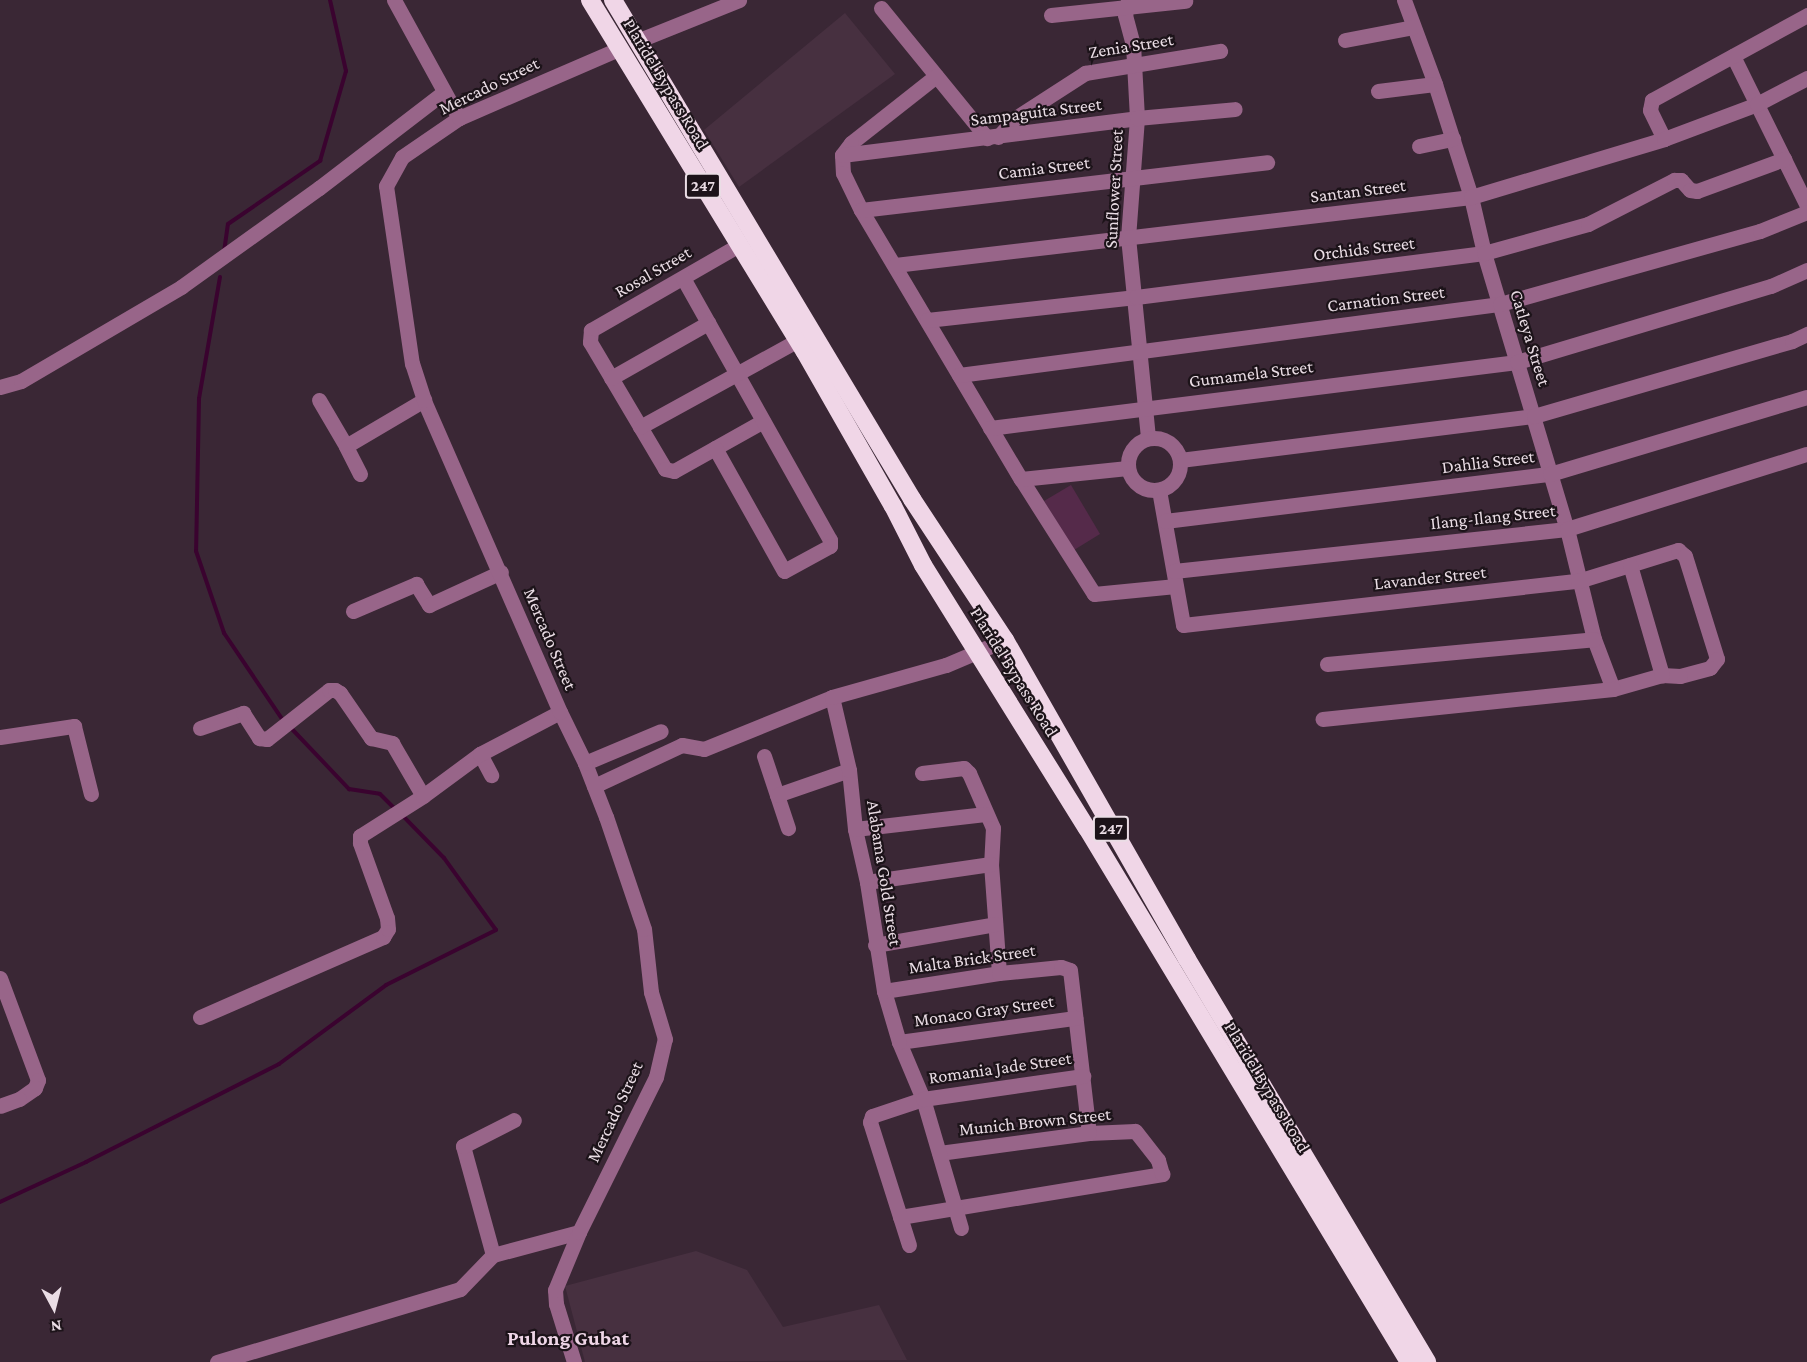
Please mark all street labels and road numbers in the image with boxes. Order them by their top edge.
street label: Plaridel Bypass Road [618,15,714,153]
street label: Zenia Street [1087,29,1175,63]
street label: Mercado Street [435,52,543,120]
street label: Sampaguita Street [969,93,1103,131]
street label: Sunflower Street [1100,129,1128,249]
street label: Camia Street [997,152,1091,184]
road number: 247 [684,173,722,199]
street label: Santan Street [1309,174,1407,208]
street label: Orchids Street [1312,232,1416,266]
street label: Rosal Street [611,242,695,302]
street label: Carnation Street [1326,281,1446,317]
street label: Catleya Street [1505,287,1555,389]
street label: Gumamela Street [1188,356,1314,392]
street label: Dahlia Street [1440,446,1536,478]
street label: Ilang-Ilang Street [1429,500,1557,534]
street label: Lavander Street [1373,561,1487,595]
street label: Mercado Street [519,585,581,693]
street label: Plaridel Bypass Road [965,603,1063,741]
street label: Alabama Gold Street [862,799,906,947]
road number: 247 [1092,816,1130,842]
street label: Malta Brick Street [907,939,1037,979]
street label: Monaco Gray Street [913,990,1055,1032]
street label: Plaridel Bypass Road [1219,1018,1315,1156]
street label: Romania Jade Street [927,1047,1073,1089]
street label: Mercado Street [582,1058,648,1166]
street label: Munich Brown Street [958,1103,1112,1141]

